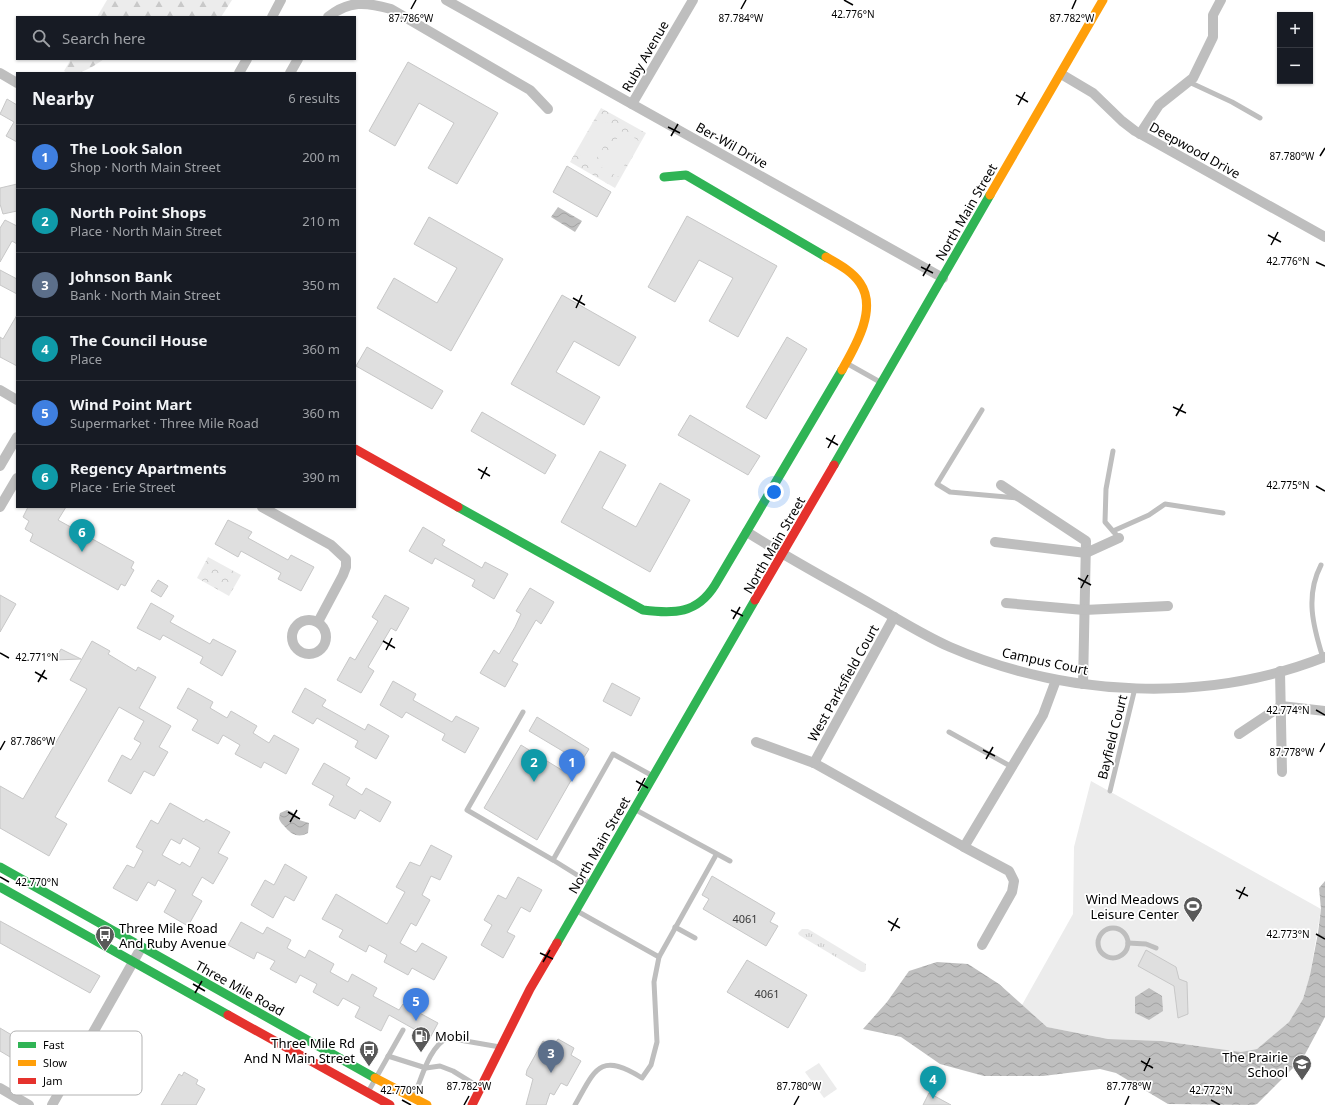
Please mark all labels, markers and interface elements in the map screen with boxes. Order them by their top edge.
text: 42.776°N [831,7,875,21]
text: 87.786°W [389,11,434,25]
text: 87.784°W [719,11,764,25]
text: 87.782°W [1050,11,1095,25]
map controls [1277,12,1313,84]
button: + [1277,12,1313,48]
search box [16,16,356,60]
street label: Ruby Avenue [617,17,673,95]
icon: search [30,27,52,49]
text: Search here [62,28,145,48]
button: − [1277,48,1313,84]
text: Nearby [32,87,94,110]
text: 6 results [288,89,340,107]
street label: Ber-Wil Drive [693,118,771,172]
street label: Deepwood Drive [1146,118,1244,182]
text: The Look Salon [70,138,182,158]
text: 1 [41,148,49,166]
text: 200 m [302,148,340,166]
text: 87.780°W [1270,149,1315,163]
text: Shop · North Main Street [70,158,221,176]
street label: North Main Street [931,160,1001,264]
text: North Point Shops [70,202,206,222]
text: 2 [41,212,49,230]
text: 210 m [302,212,340,230]
text: Place · North Main Street [70,222,222,240]
text: 42.776°N [1266,254,1310,268]
text: Johnson Bank [70,266,172,286]
text: 3 [41,276,49,294]
text: 350 m [302,276,340,294]
text: Bank · North Main Street [70,286,220,304]
text: The Council House [70,330,207,350]
text: 4 [41,340,49,358]
text: 360 m [302,340,340,358]
text: Place [70,350,102,368]
text: Wind Point Mart [70,394,192,414]
text: 5 [41,404,49,422]
text: 360 m [302,404,340,422]
text: Supermarket · Three Mile Road [70,414,259,432]
text: Regency Apartments [70,458,227,478]
text: 6 [41,468,49,486]
text: 390 m [302,468,340,486]
text: Place · Erie Street [70,478,175,496]
text: 42.775°N [1266,478,1310,492]
your location [764,482,784,502]
street label: North Main Street [739,493,809,597]
pin: 6 [69,519,95,552]
street label: West Parksfield Court [803,621,883,745]
street label: Campus Court [1000,643,1090,679]
text: 42.771°N [15,650,59,664]
street label: Bayfield Court [1093,693,1131,781]
text: 42.774°N [1266,703,1310,717]
text: 87.786°W [11,734,56,748]
text: 87.778°W [1270,745,1315,759]
pin: 2 [521,749,547,782]
pin: 1 [559,749,585,782]
street label: North Main Street [564,793,634,897]
text: 42.770°N [15,875,59,889]
place label: Wind Meadows Leisure Center [1086,890,1180,923]
sports icon: Wind Meadows Leisure Center [1182,895,1204,923]
house number: 4061 [732,911,758,926]
place label: Three Mile Road And Ruby Avenue [119,919,226,952]
bus stop icon: Three Mile Road And Ruby Avenue [94,924,116,952]
text: 42.773°N [1266,927,1310,941]
street label: Three Mile Road [192,956,288,1020]
house number: 4061 [754,986,780,1001]
pin: 5 [403,988,429,1021]
fuel station icon: Mobil [410,1025,432,1053]
place label: Mobil [435,1027,469,1045]
legend [10,1031,142,1095]
place label: Three Mile Rd And N Main Street [244,1034,355,1067]
text: Fast [43,1037,64,1052]
bus stop icon: Three Mile Rd And N Main Street [358,1039,380,1067]
pin: 3 [538,1040,564,1073]
place label: The Prairie School [1222,1048,1288,1081]
school or university icon: The Prairie School [1291,1053,1313,1081]
text: Slow [43,1055,67,1070]
pin: 4 [920,1066,946,1099]
text: Jam [42,1073,62,1088]
text: 87.782°W [447,1079,492,1093]
text: 87.780°W [777,1079,822,1093]
text: 87.778°W [1107,1079,1152,1093]
text: 42.770°N [380,1083,424,1097]
text: 42.772°N [1189,1083,1233,1097]

